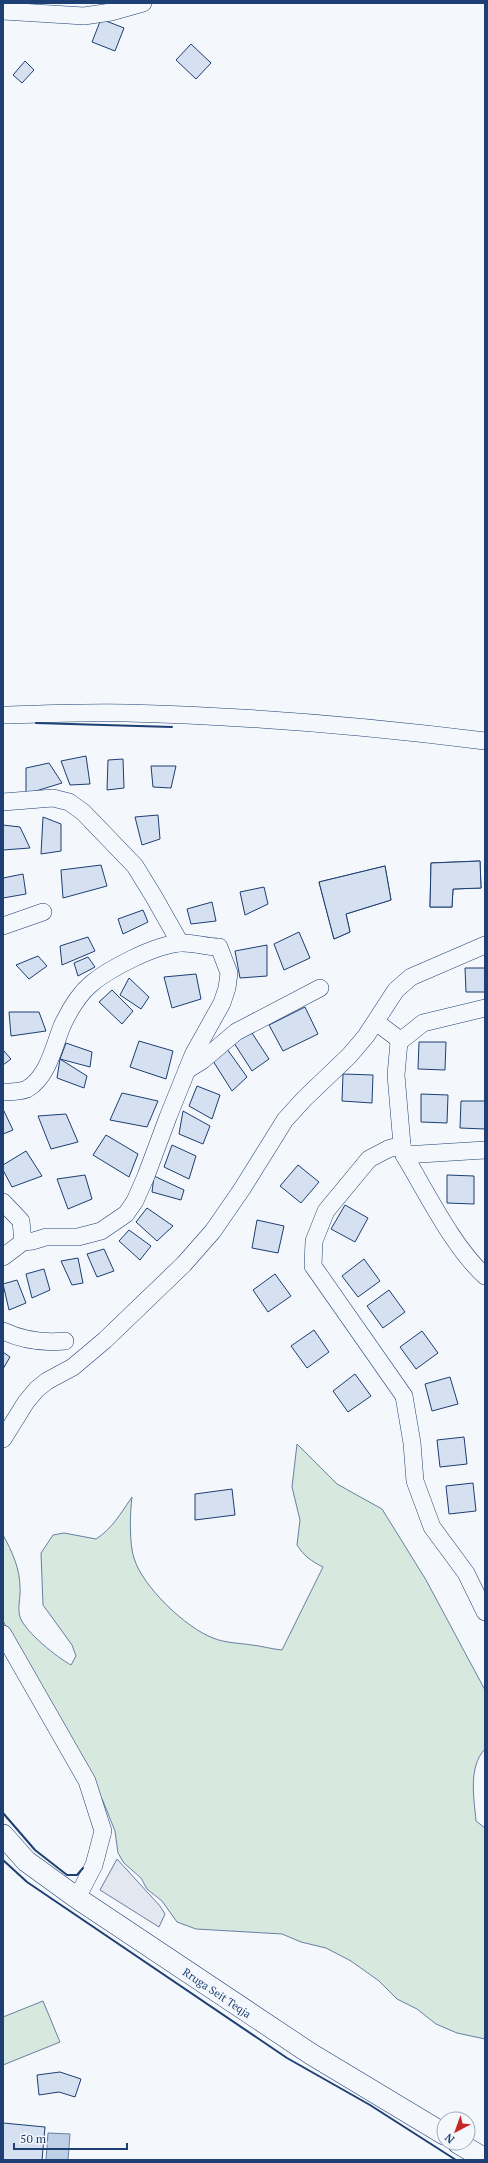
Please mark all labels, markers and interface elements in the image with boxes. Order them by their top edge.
street label: Rruga Seit Teqja [180,1965,254,2021]
north arrow [436,2111,476,2151]
scale bar [14,2125,127,2151]
text: N [441,2130,457,2147]
text: 50 m [20,2131,47,2146]

